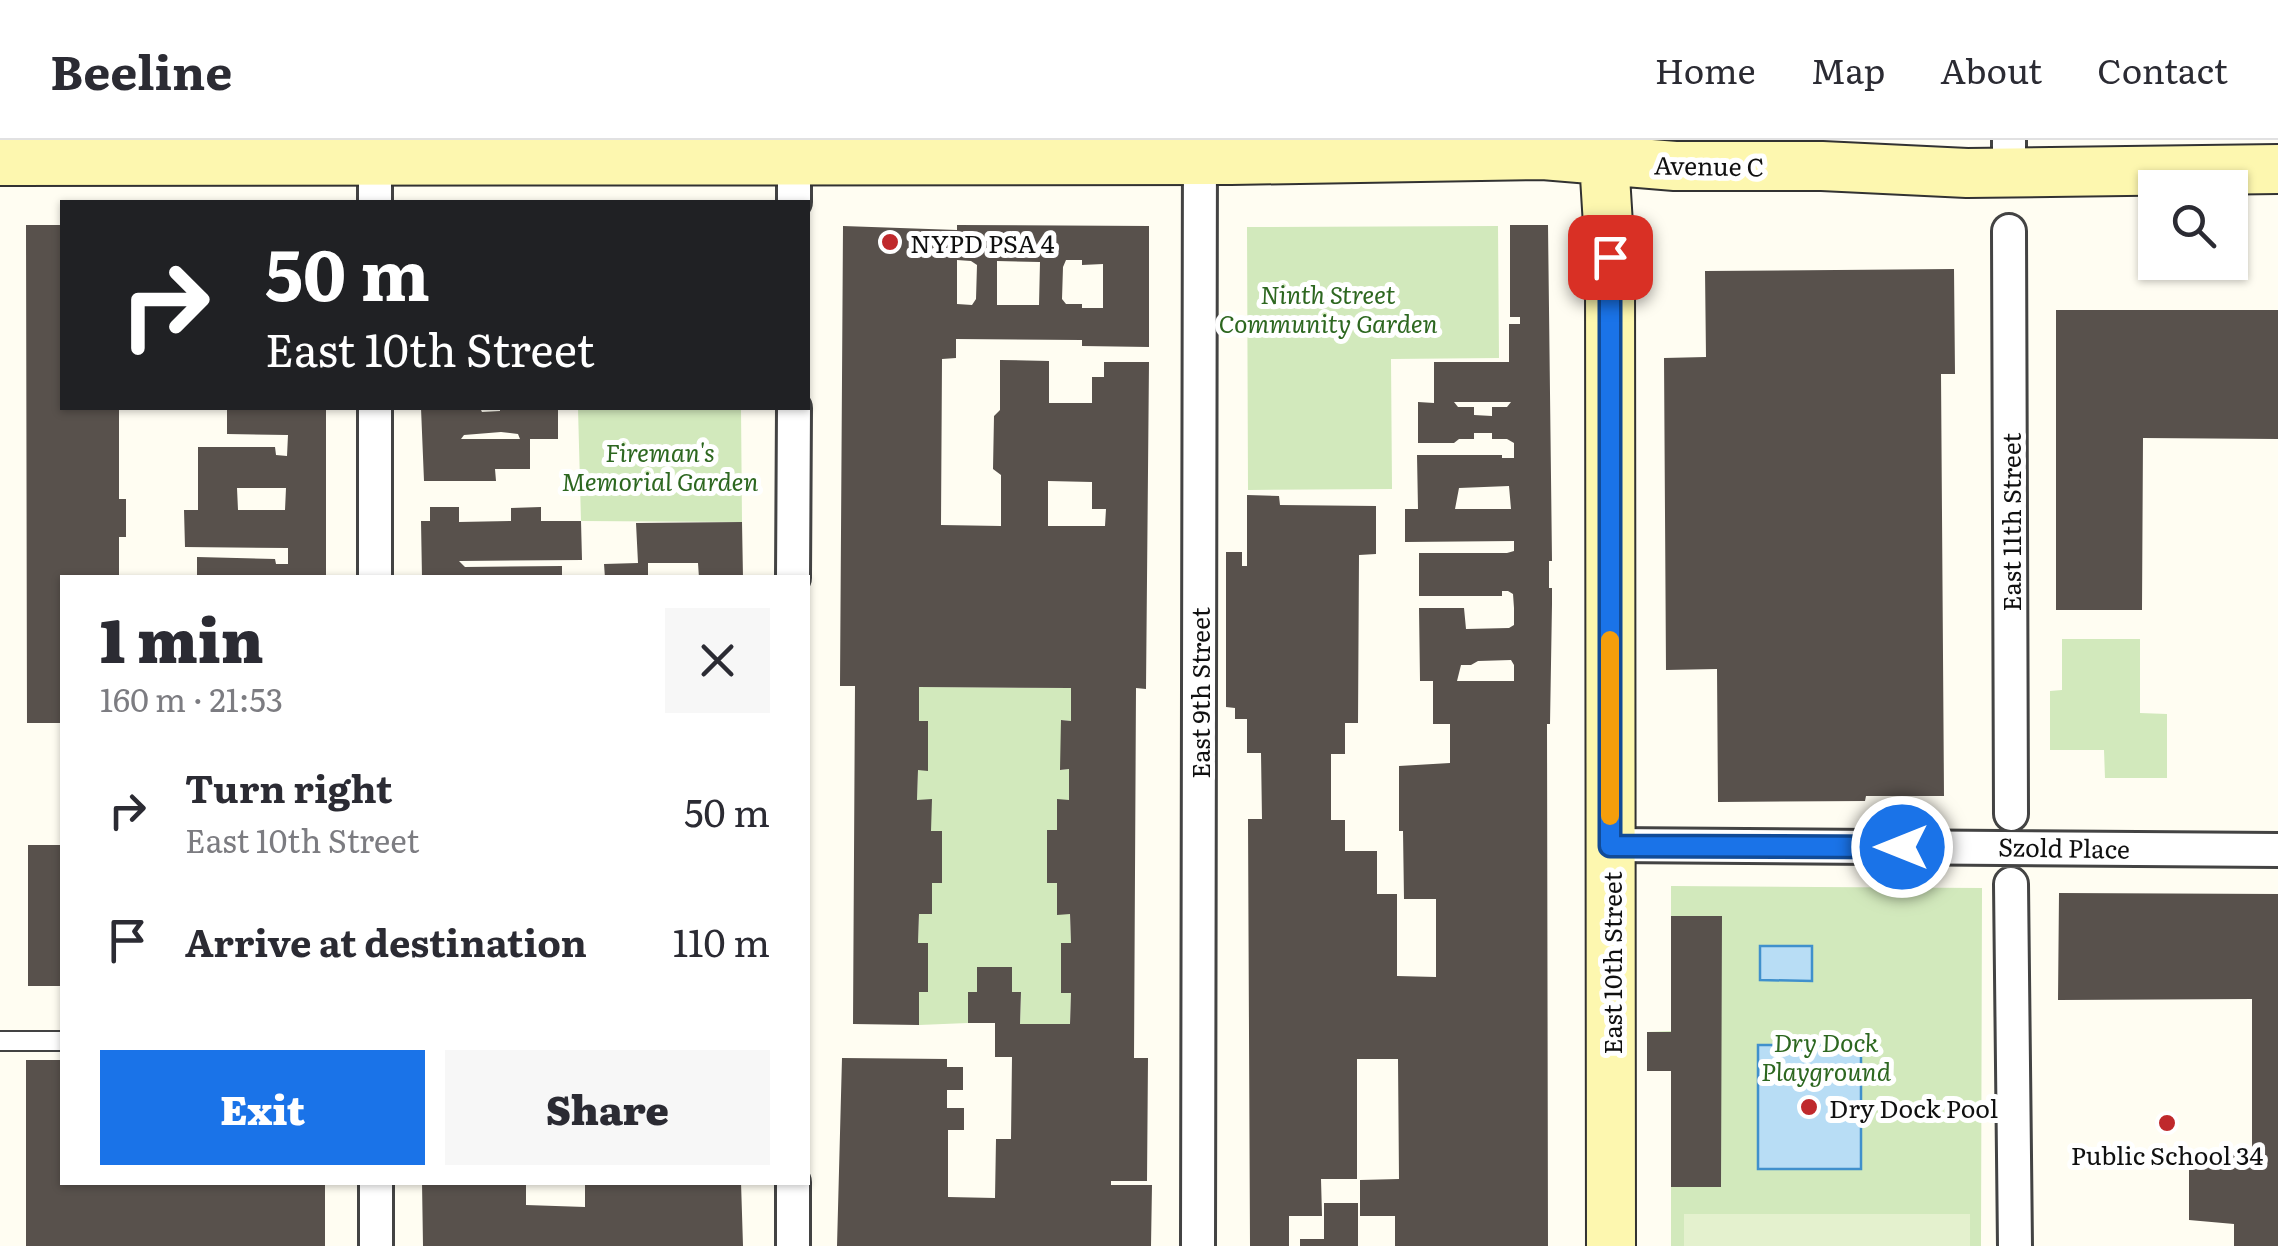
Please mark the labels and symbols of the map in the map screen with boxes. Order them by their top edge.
street label: Avenue C [1654,146,1764,184]
pin [1568,215,1653,300]
place label: NYPD PSA 4 [910,224,1055,261]
marker: NYPD PSA 4 [879,231,901,253]
park label: Ninth Street Community Garden [1218,275,1438,341]
park label: Fireman's Memorial Garden [562,433,758,499]
street label: East 11th Street [1992,433,2029,611]
street label: East 9th Street [1181,607,1218,779]
position arrow [1850,795,1954,899]
street label: Szold Place [1998,827,2130,867]
street label: East 10th Street [1593,871,1630,1055]
park label: Dry Dock Playground [1761,1023,1892,1089]
place label: Dry Dock Pool [1829,1089,1998,1126]
marker: Dry Dock Pool [1798,1096,1820,1118]
marker: Public School 34 [2156,1112,2178,1134]
place label: Public School 34 [2071,1136,2263,1173]

